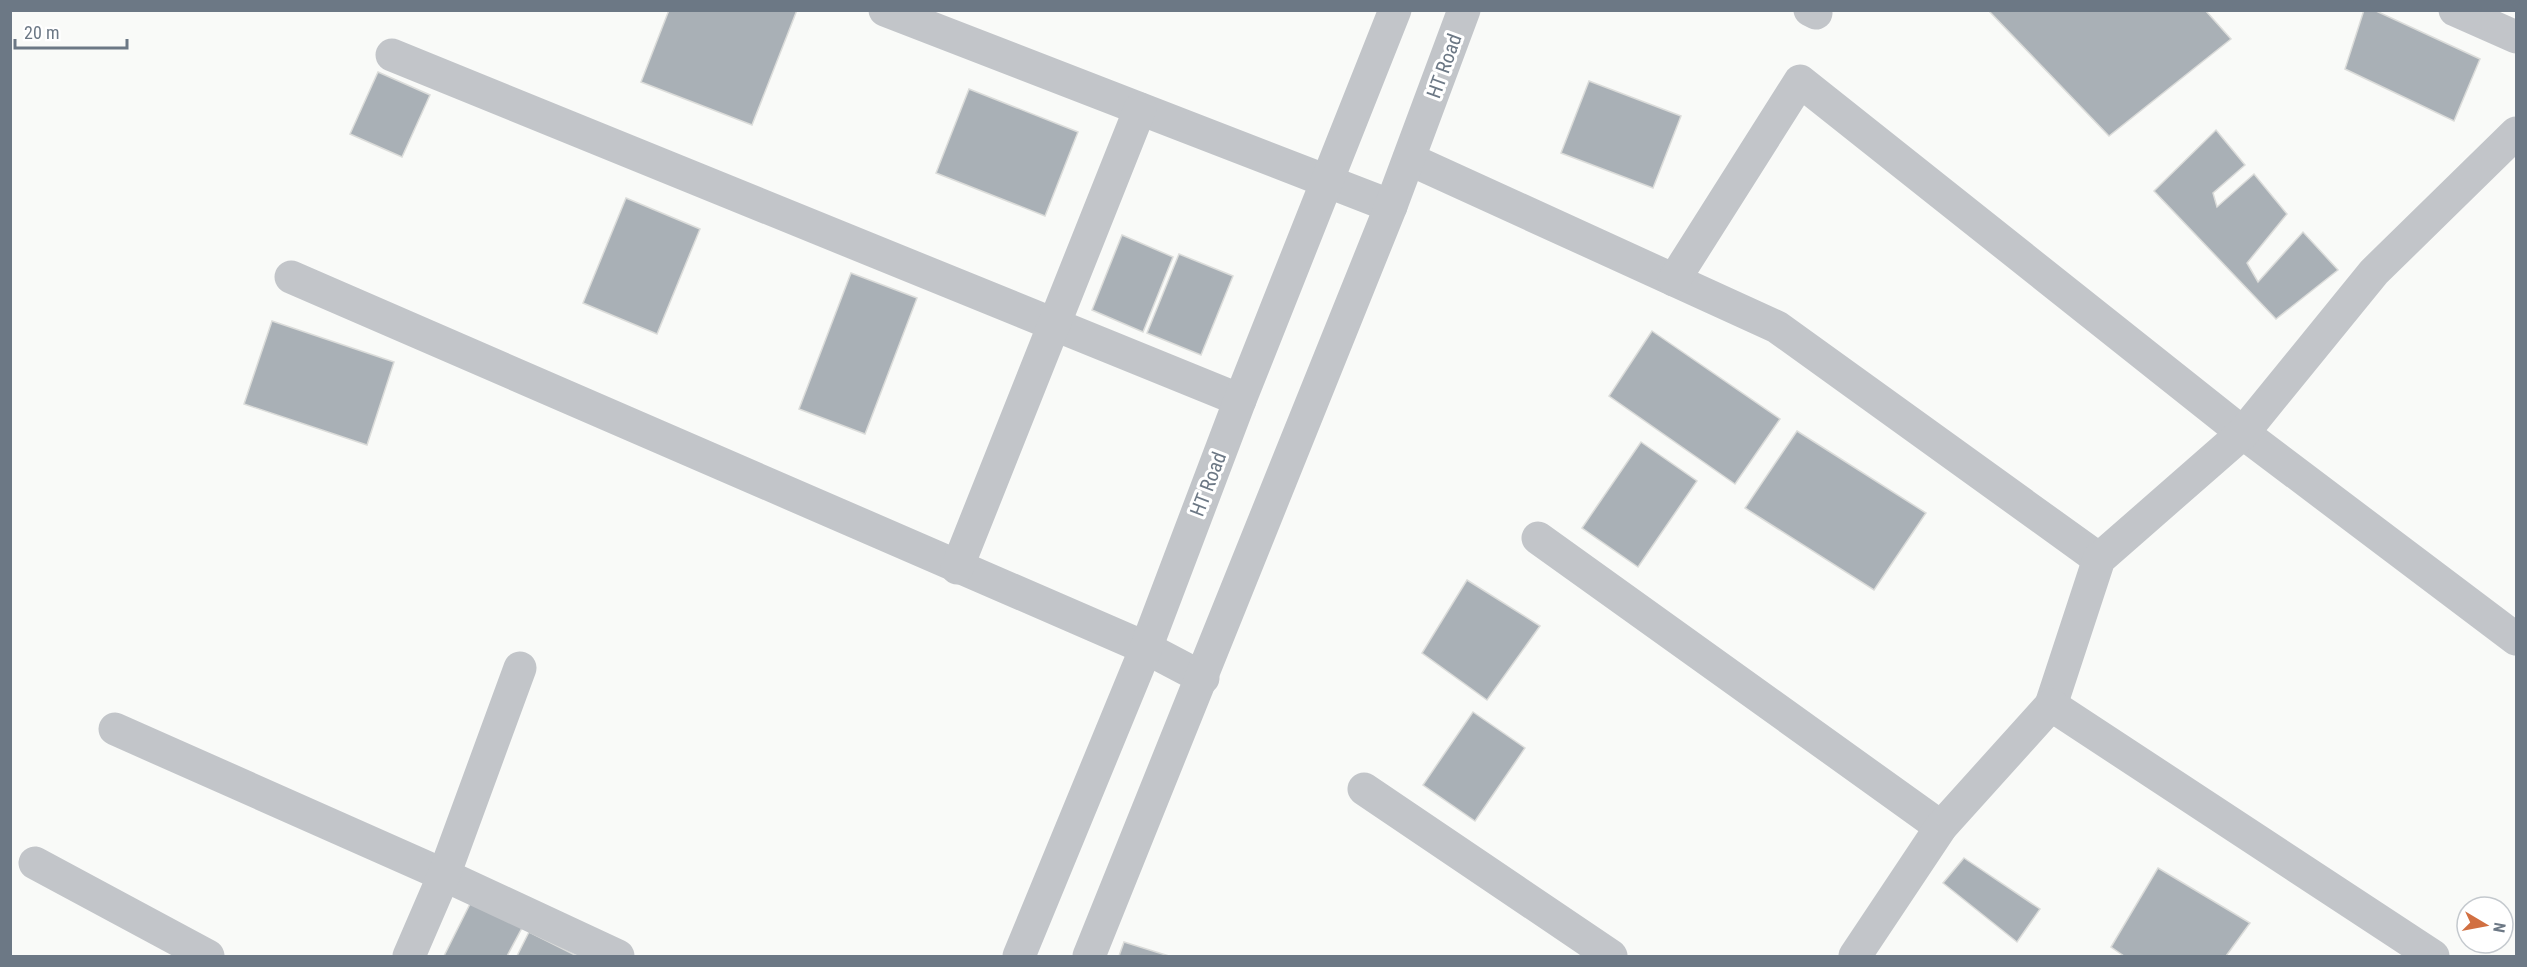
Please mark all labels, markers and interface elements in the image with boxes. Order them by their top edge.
scale bar [15,12,128,50]
text: 20 m [24,22,59,43]
street label: HT Road [1421,30,1467,102]
street label: HT Road [1185,448,1231,520]
north arrow [2455,895,2515,955]
text: N [2489,921,2509,934]

